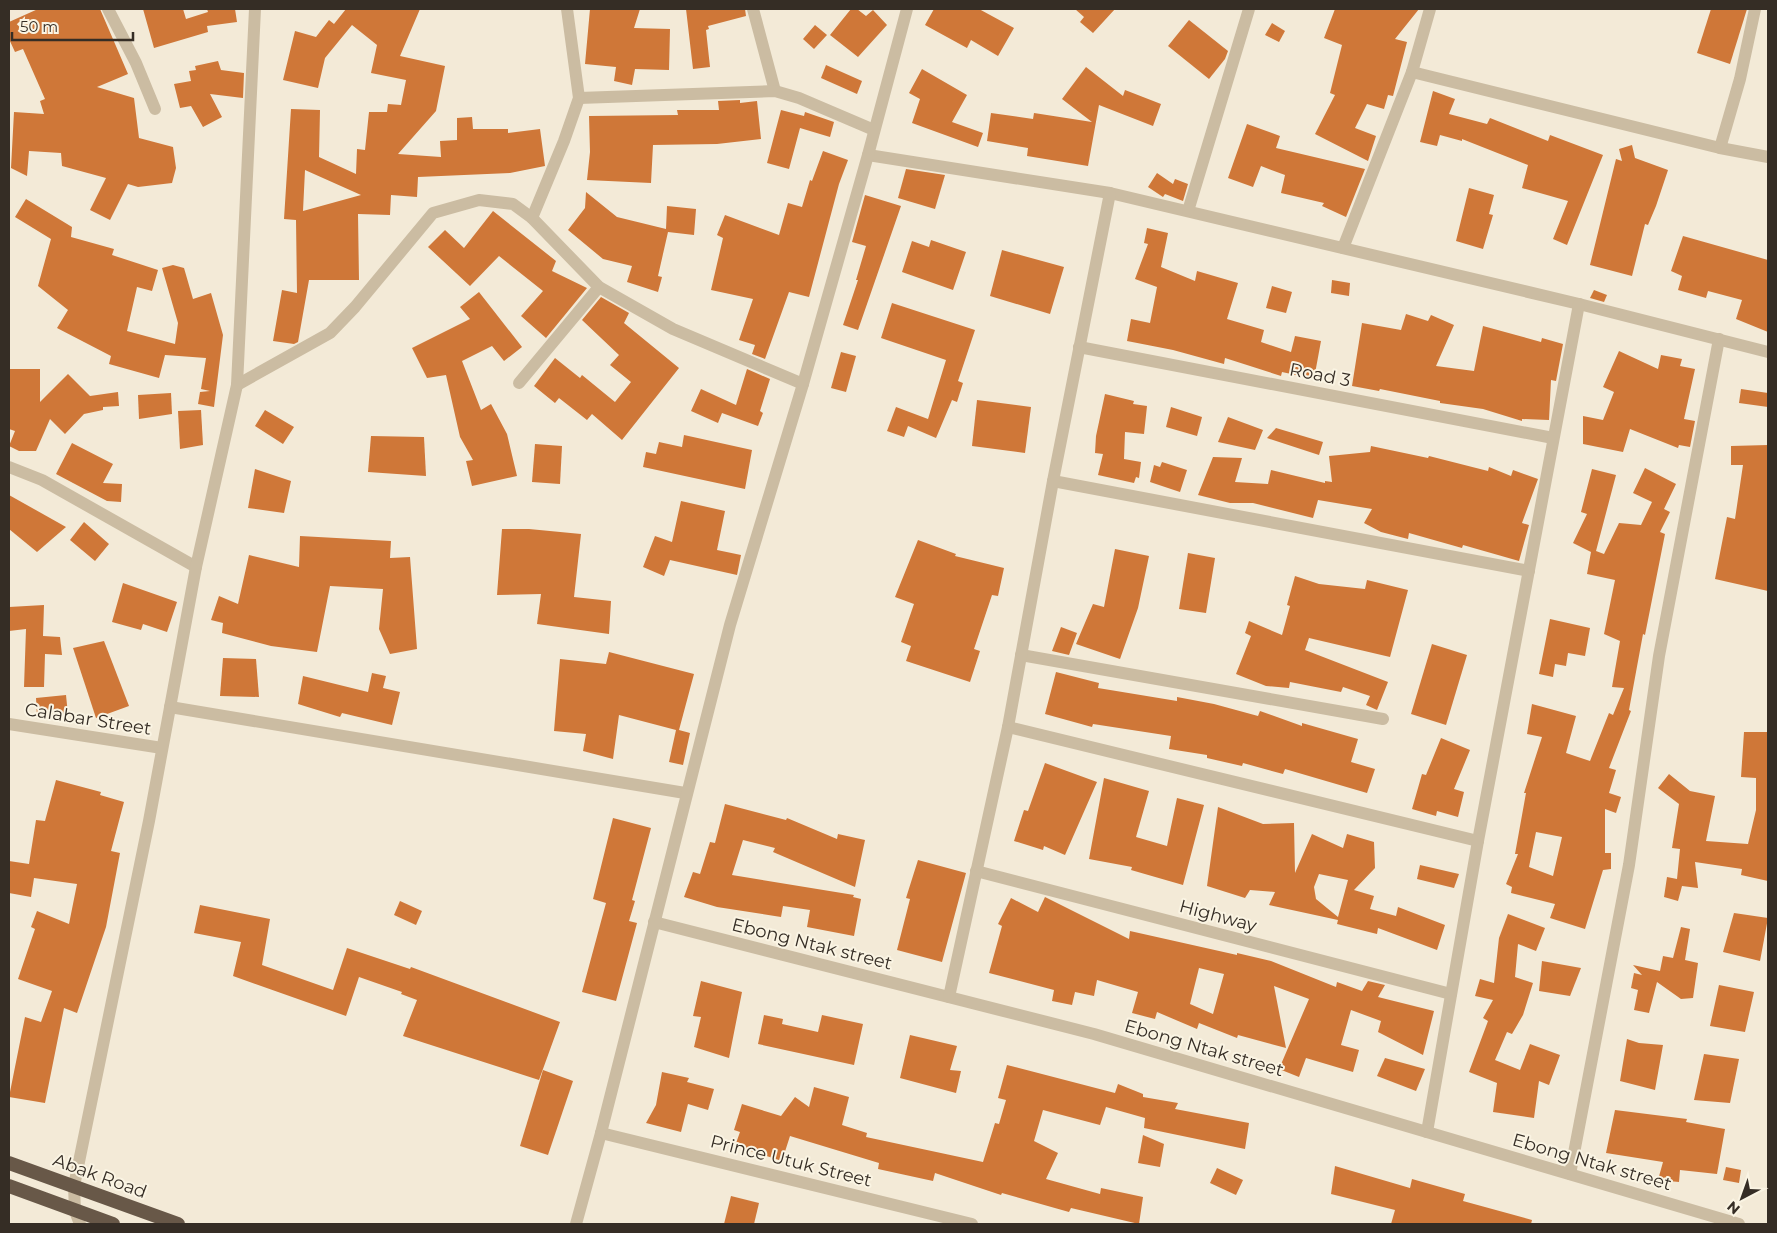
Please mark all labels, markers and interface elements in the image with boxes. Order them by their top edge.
scale bar [12,10,134,42]
text: 50 m [20,17,58,36]
street label: Road 3 [1288,358,1352,392]
street label: Calabar Street [23,698,153,740]
street label: Highway [1177,895,1259,937]
street label: Ebong Ntak street [730,913,894,975]
street label: Ebong Ntak street [1122,1015,1286,1081]
street label: Ebong Ntak street [1510,1129,1674,1195]
street label: Prince Utuk Street [708,1130,874,1192]
street label: Abak Road [50,1149,150,1203]
north arrow [1717,1173,1767,1223]
text: N [1723,1197,1744,1218]

